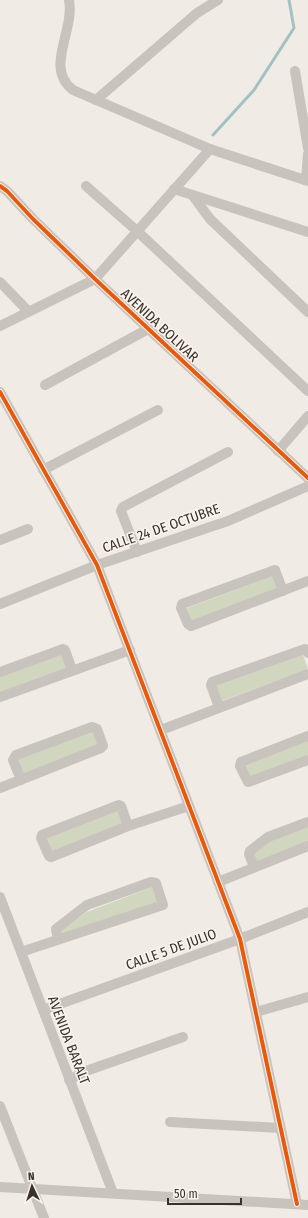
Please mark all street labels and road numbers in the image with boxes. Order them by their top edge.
street label: AVENIDA BOLIVAR [117,285,202,366]
street label: CALLE 24 DE OCTUBRE [100,500,222,557]
street label: CALLE 5 DE JULIO [124,925,219,974]
street label: AVENIDA BARALT [44,994,93,1087]

